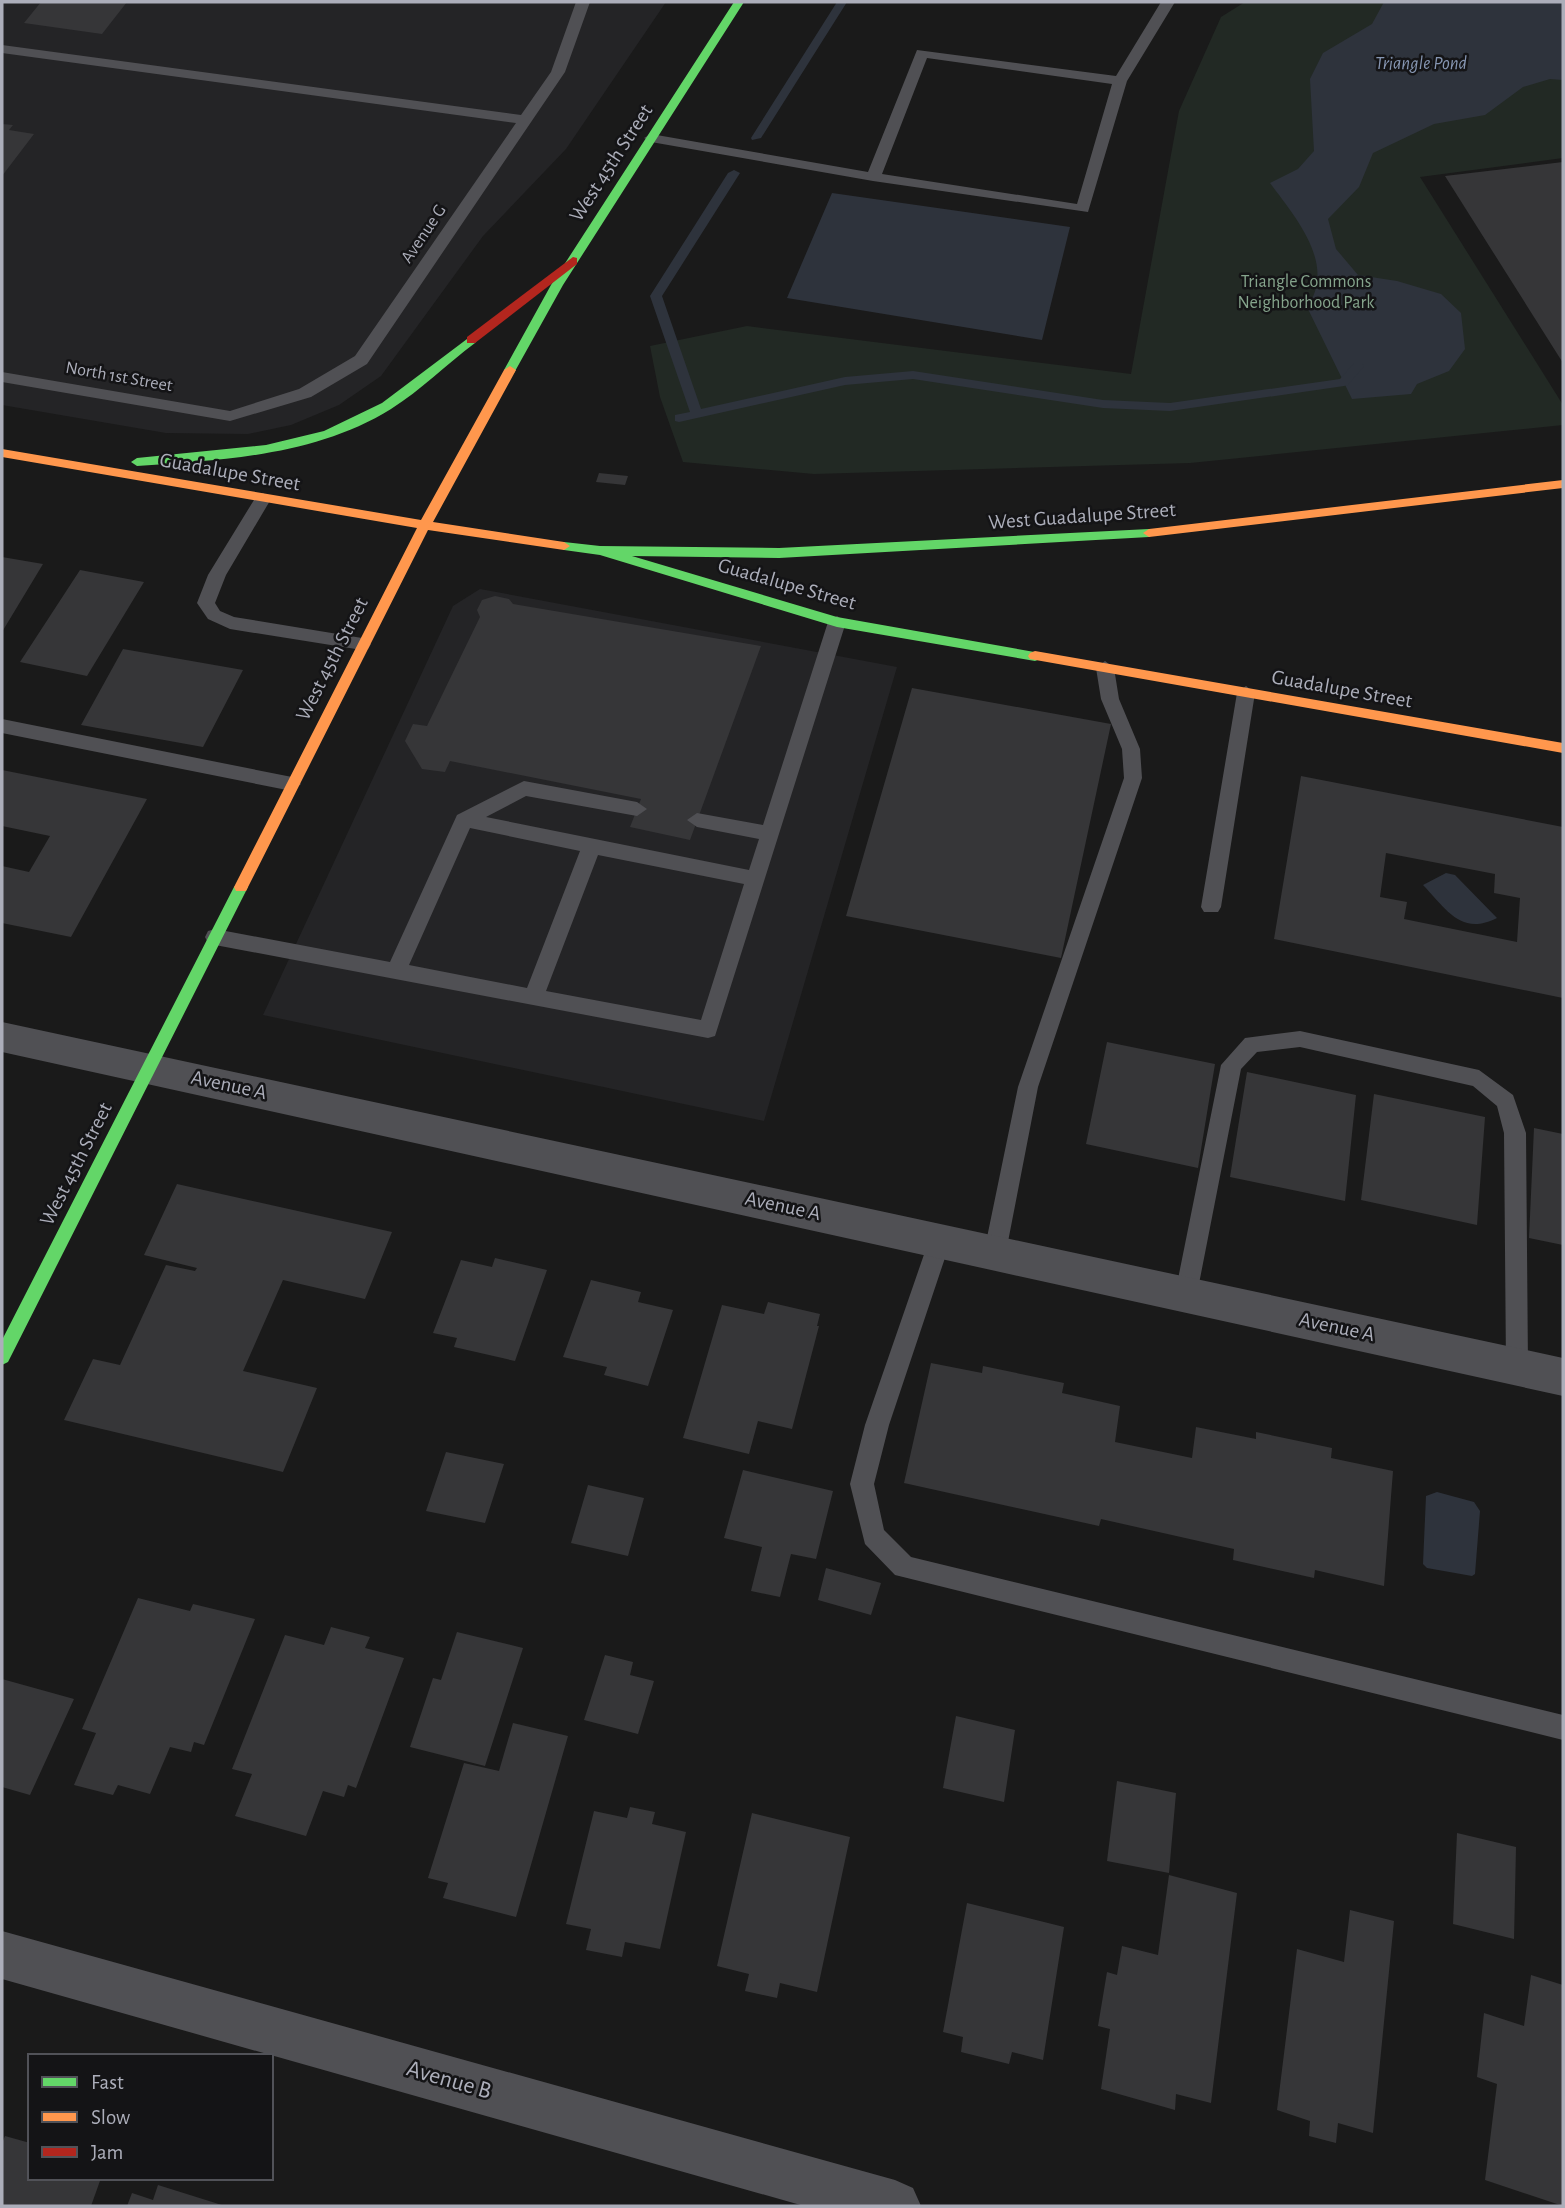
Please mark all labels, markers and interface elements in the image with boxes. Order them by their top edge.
water label: Triangle Pond [1375,54,1468,73]
street label: West 45th Street [565,100,657,225]
street label: Avenue G [398,202,450,266]
park label: Triangle Commons Neighborhood Park [1238,273,1375,312]
street label: North 1st Street [64,359,174,395]
street label: Guadalupe Street [158,449,302,495]
street label: West Guadalupe Street [988,499,1177,533]
street label: Guadalupe Street [716,554,859,614]
street label: West 45th Street [292,594,372,724]
street label: Guadalupe Street [1270,666,1414,712]
street label: Avenue A [189,1067,269,1103]
street label: West 45th Street [36,1099,116,1229]
street label: Avenue A [743,1188,823,1224]
street label: Avenue A [1297,1309,1377,1345]
legend [28,2054,273,2180]
street label: Avenue B [404,2057,494,2103]
text: Fast [91,2072,124,2093]
text: Slow [91,2107,130,2128]
text: Jam [91,2142,123,2163]

